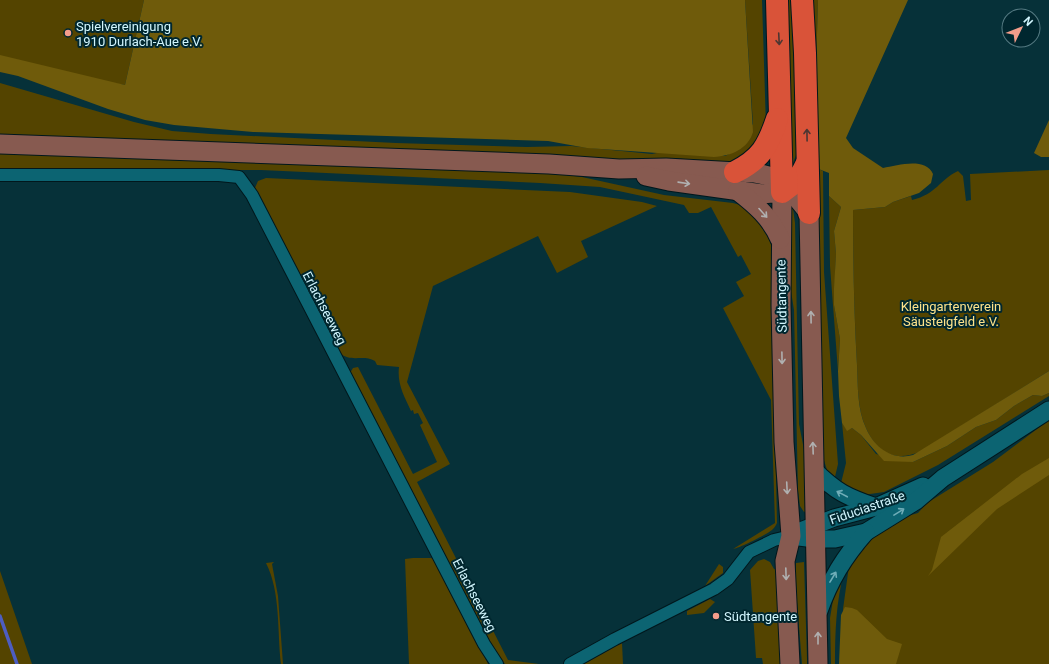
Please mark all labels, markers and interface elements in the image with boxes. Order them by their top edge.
north arrow [1001,8,1041,48]
text: N [1021,14,1036,29]
place label: Spielvereinigung 1910 Durlach-Aue e.V. [76,19,203,49]
marker: Spielvereinigung 1910 Durlach-Aue e.V. [63,28,73,38]
one-way arrow [775,32,782,45]
one-way arrow [803,129,811,142]
one-way arrow [677,179,690,187]
one-way arrow [759,207,768,218]
street label: Südtangente [773,259,790,333]
street label: Erlachseeweg [300,269,349,347]
park label: Kleingartenverein Säusteigfeld e.V. [901,299,1001,329]
one-way arrow [807,311,815,324]
one-way arrow [778,351,786,364]
one-way arrow [810,442,817,455]
one-way arrow [783,481,790,494]
street label: Fiduciastraße [828,488,907,527]
one-way arrow [836,489,848,497]
one-way arrow [893,508,904,516]
street label: Erlachseeweg [450,556,499,634]
one-way arrow [782,567,789,580]
one-way arrow [829,571,837,583]
place label: Südtangente [724,609,797,624]
marker: Südtangente [711,611,721,621]
one-way arrow [814,632,822,645]

